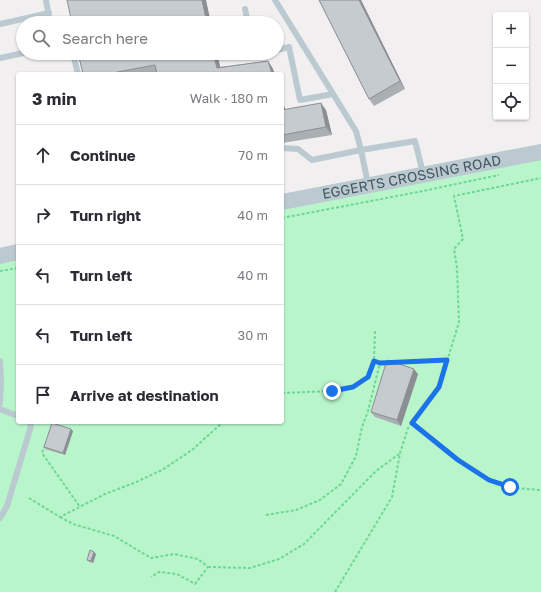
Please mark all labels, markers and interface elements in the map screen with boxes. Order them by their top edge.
map controls [493,12,529,120]
button: + [493,12,529,48]
search box [16,16,284,60]
icon: search [30,27,52,49]
text: Search here [62,29,148,47]
button: − [493,48,529,84]
button: locate [493,84,529,120]
text: 3 min [32,88,76,109]
text: Walk · 180 m [190,90,268,106]
icon: ahead [32,144,54,166]
text: Continue [70,146,136,164]
text: 70 m [238,147,268,163]
street label: EGGERTS CROSSING ROAD [321,151,502,202]
icon: right [32,204,54,226]
text: Turn right [70,206,141,224]
text: 40 m [237,207,268,223]
icon: left [32,264,54,286]
text: Turn left [70,266,132,284]
text: 40 m [237,267,268,283]
icon: left [32,324,54,346]
text: Turn left [70,326,132,344]
text: 30 m [238,327,268,343]
route end [323,382,341,400]
icon: arrive [32,384,54,406]
text: Arrive at destination [70,386,219,404]
route start [501,478,519,496]

